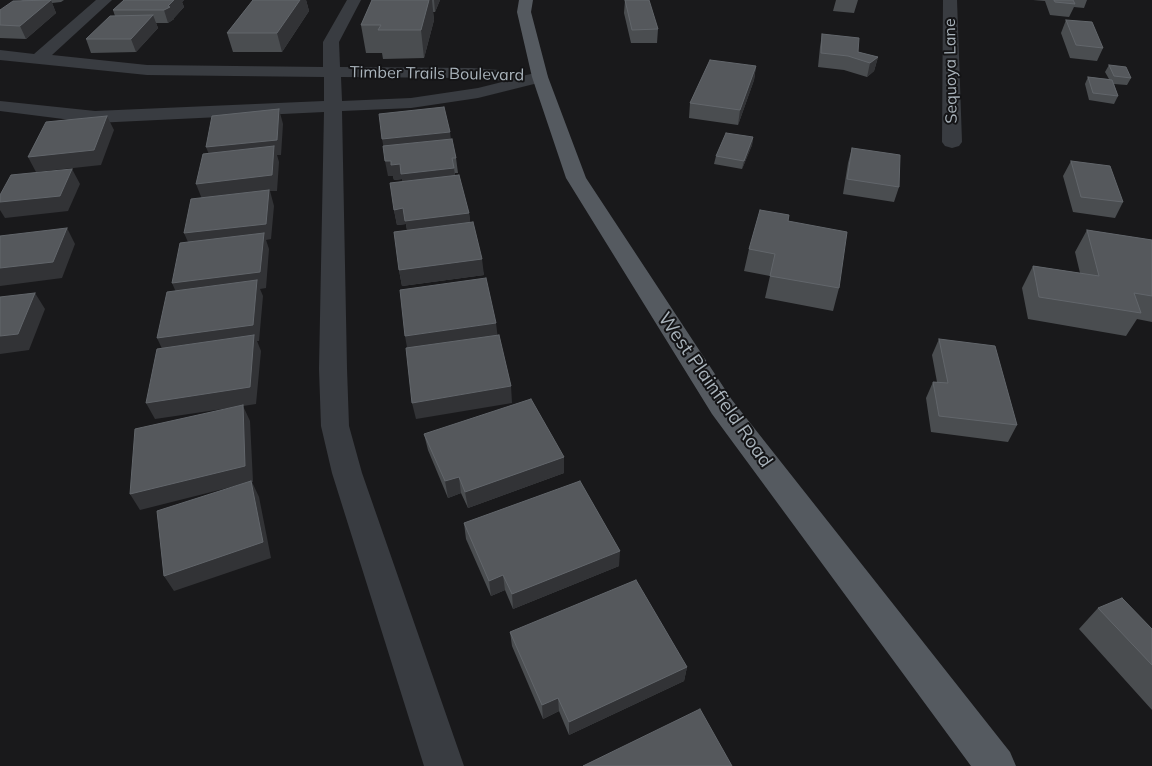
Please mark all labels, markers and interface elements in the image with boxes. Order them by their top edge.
street label: Sequoya Lane [940,18,962,124]
street label: Timber Trails Boulevard [350,63,524,85]
street label: West Plainfield Road [653,308,777,472]

